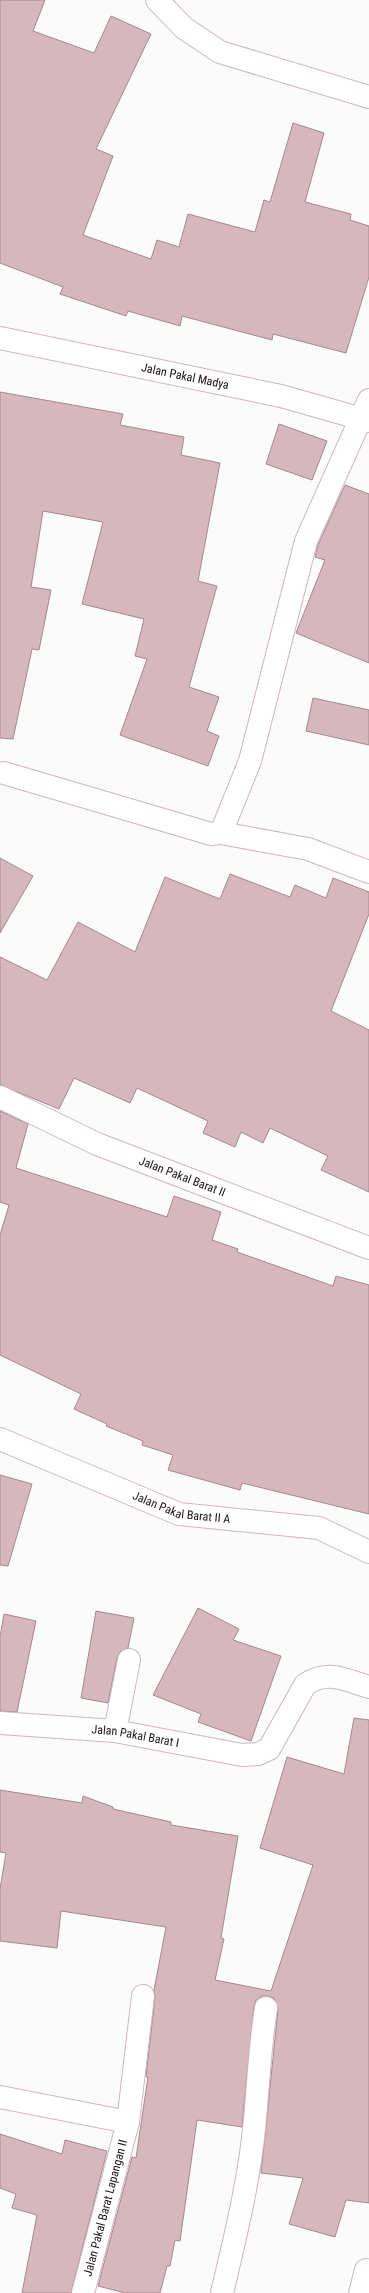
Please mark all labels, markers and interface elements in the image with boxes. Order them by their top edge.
street label: Jalan Pakal Madya [140,360,230,392]
street label: Jalan Pakal Barat II [137,1154,227,1199]
street label: Jalan Pakal Barat II A [130,1488,231,1526]
street label: Jalan Pakal Barat I [91,1722,180,1750]
street label: Jalan Pakal Barat Lapangan II [81,2138,130,2278]

